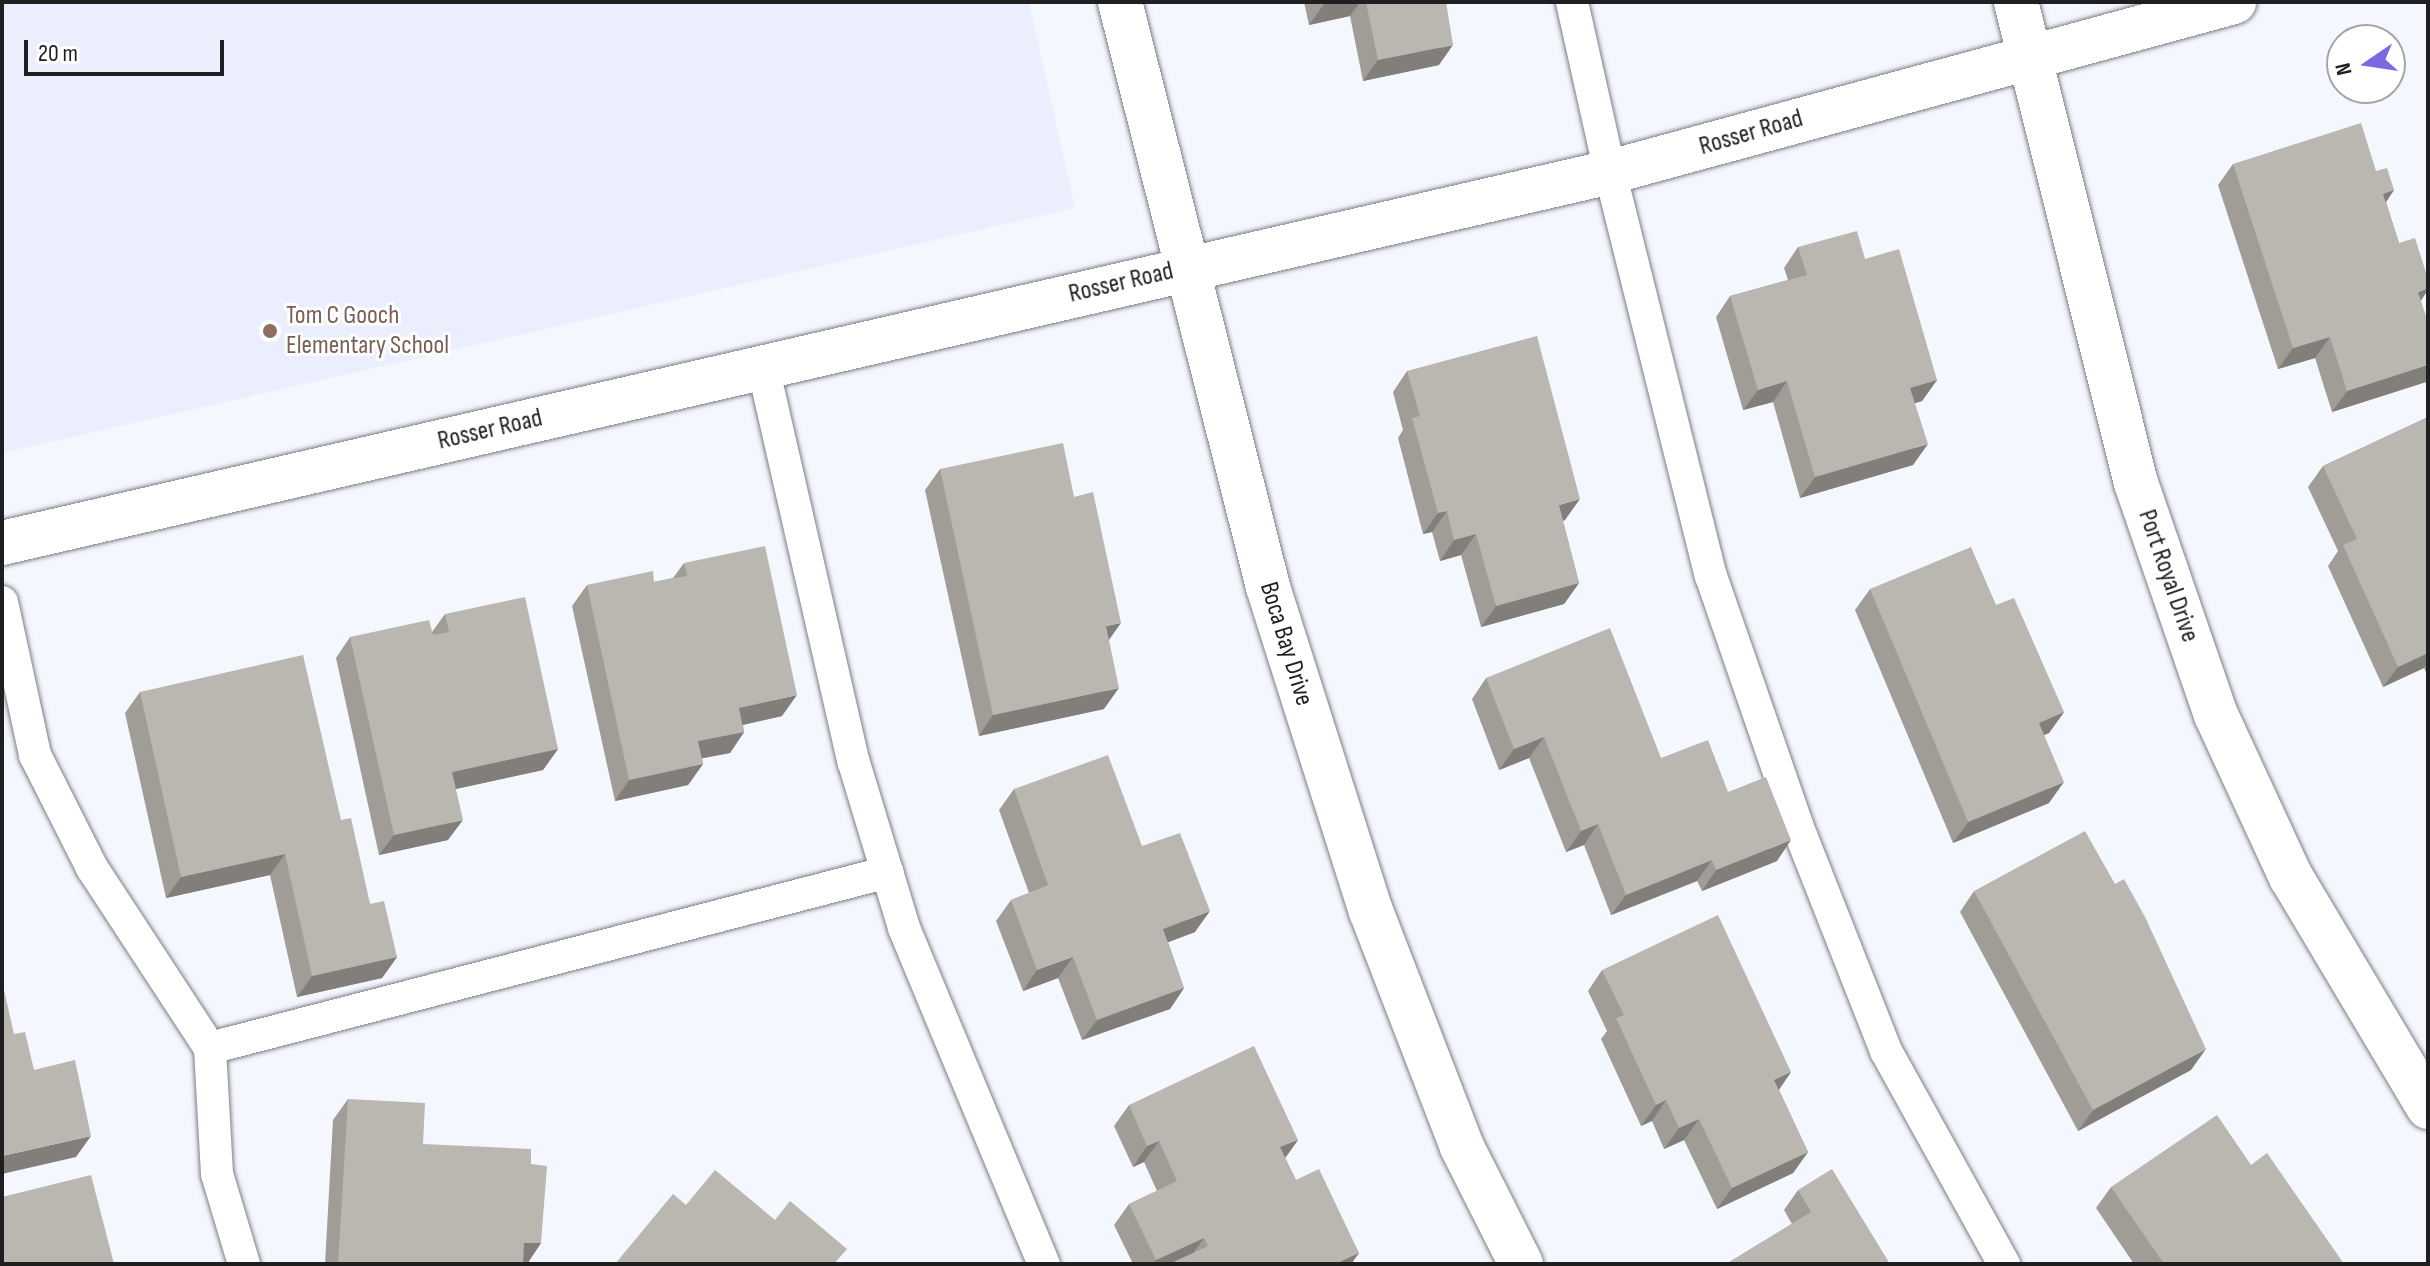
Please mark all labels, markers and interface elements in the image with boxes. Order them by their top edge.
scale bar [28,24,228,74]
north arrow [2326,24,2406,104]
text: 20 m [38,39,78,68]
text: N [2330,60,2359,78]
street label: Rosser Road [1696,103,1806,163]
street label: Rosser Road [1066,256,1176,310]
place label: Tom C Gooch Elementary School [286,300,449,362]
marker: Tom C Gooch Elementary School [261,322,279,340]
street label: Rosser Road [435,403,545,457]
street label: Port Royal Drive [2131,506,2205,646]
street label: Boca Bay Drive [1252,578,1320,710]

